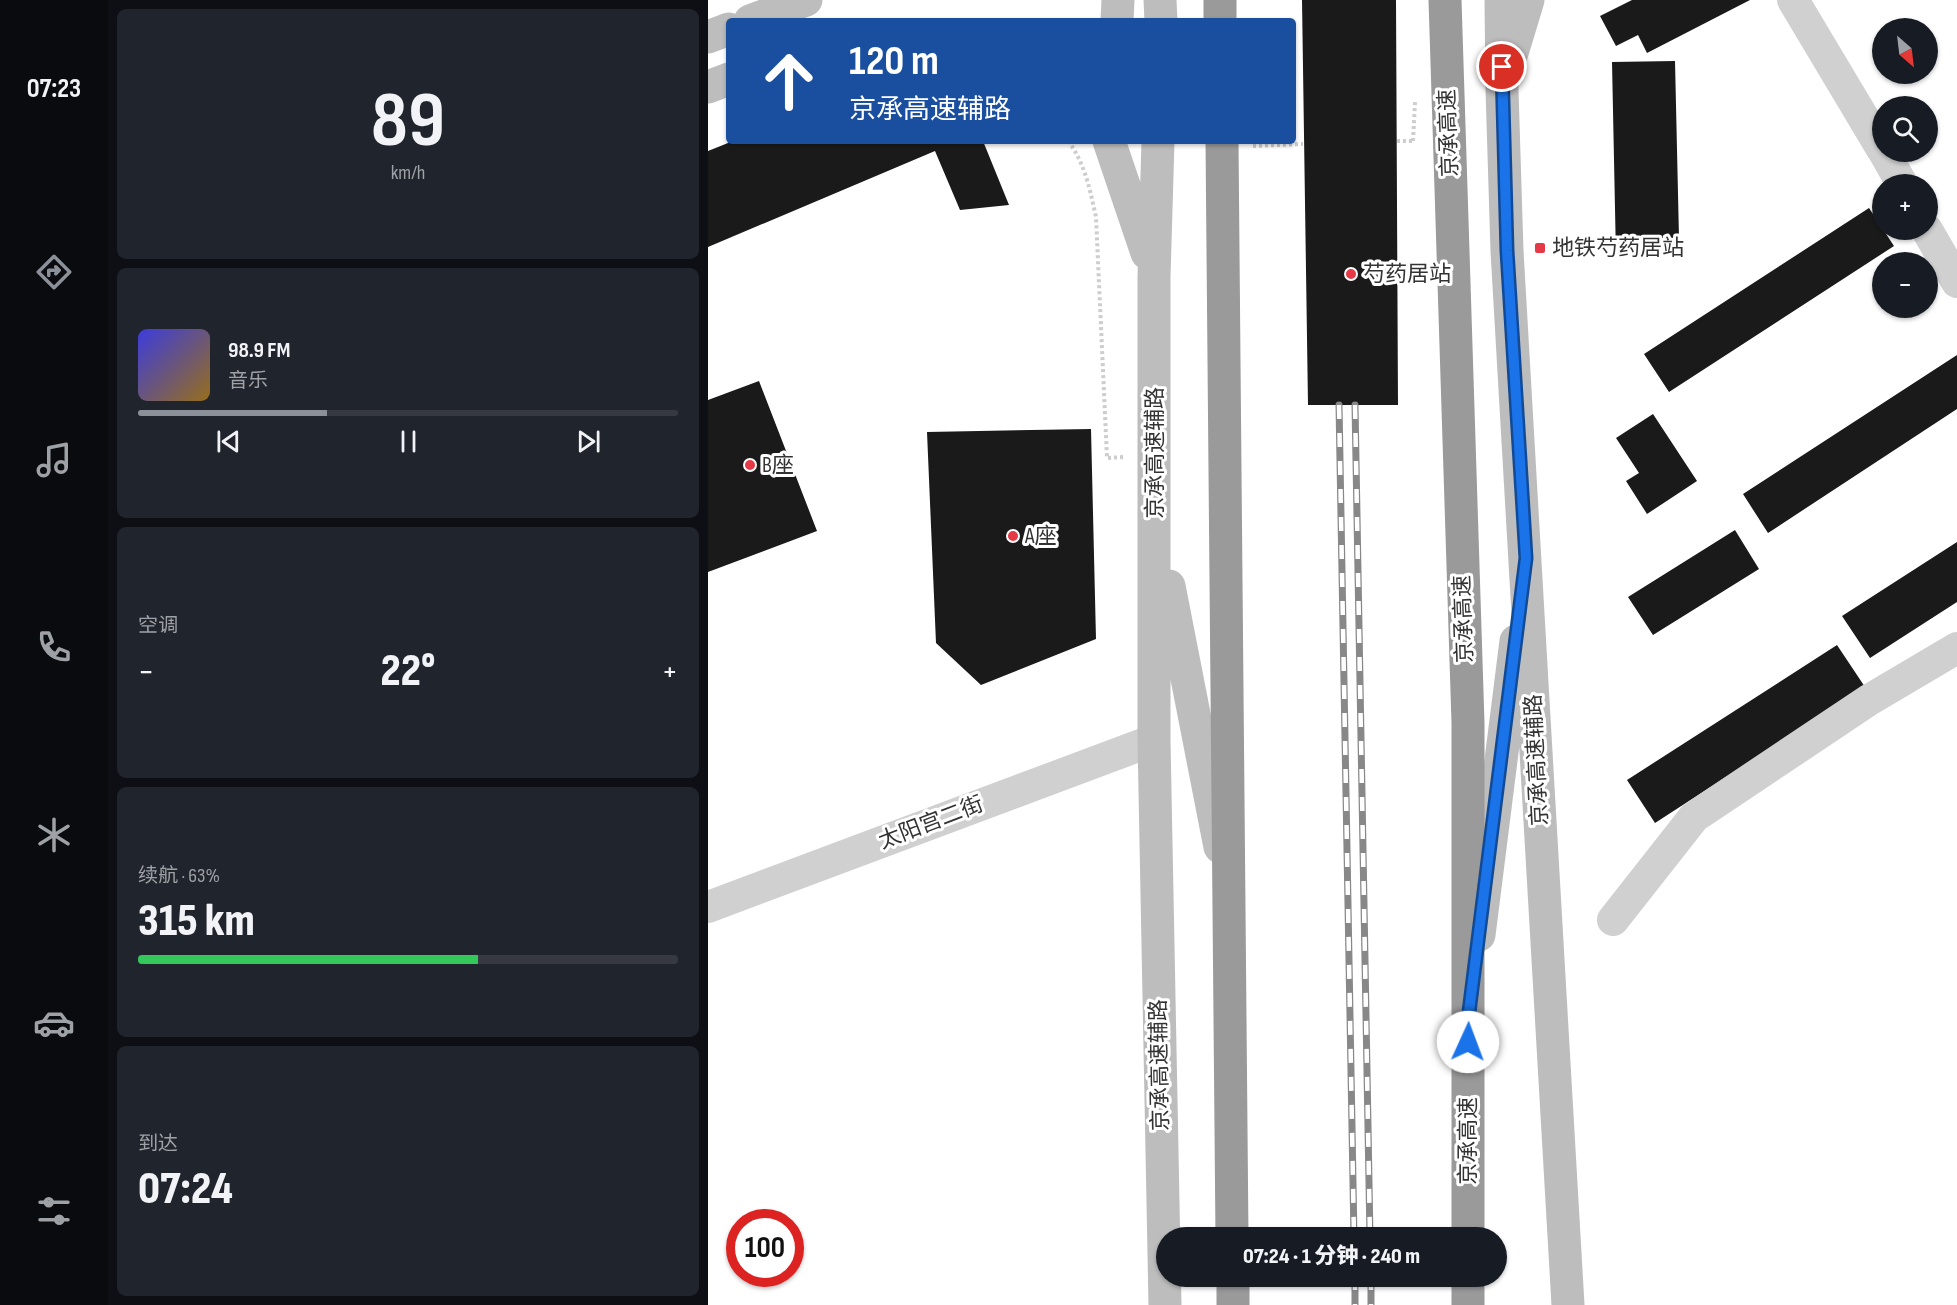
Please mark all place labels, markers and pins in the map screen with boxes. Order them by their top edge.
pin [1476,41,1527,92]
place label: 地铁芍药居站 [1552,235,1684,262]
marker: 地铁芍药居站 [1533,241,1547,255]
place label: 芍药居站 [1363,261,1451,288]
marker: 芍药居站 [1344,267,1358,281]
place label: B座 [762,452,794,479]
marker: B座 [743,458,757,472]
place label: A座 [1024,523,1056,550]
marker: A座 [1006,529,1020,543]

